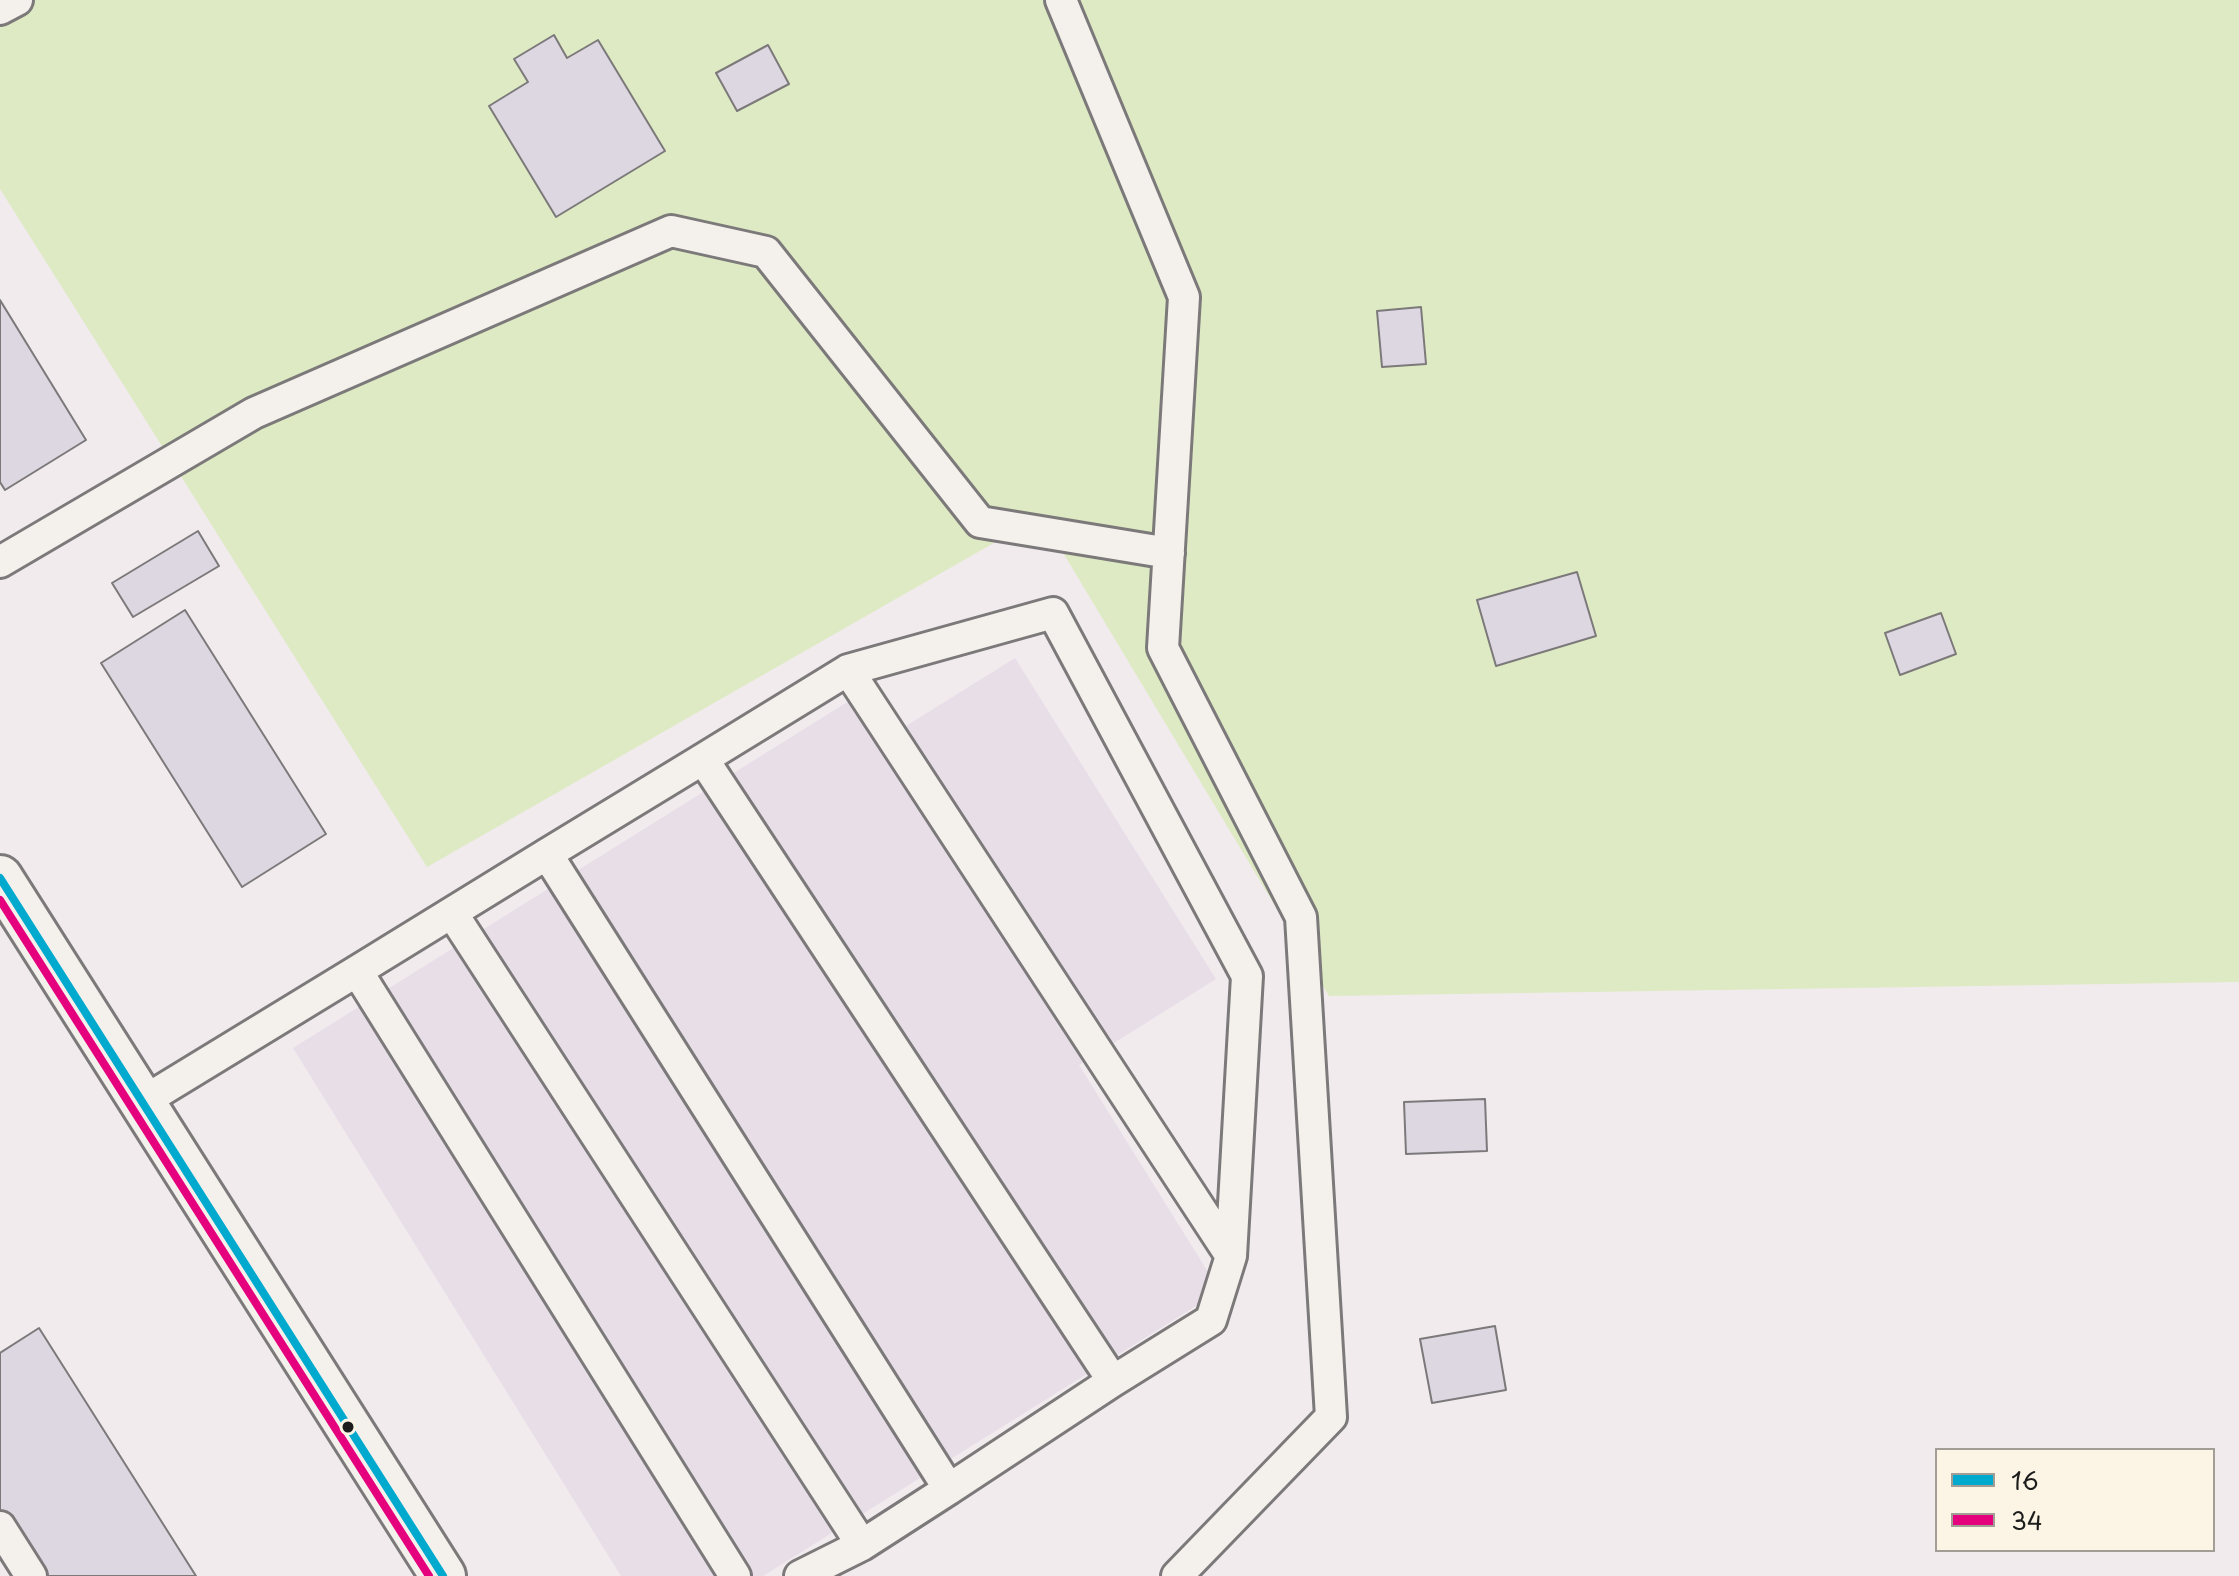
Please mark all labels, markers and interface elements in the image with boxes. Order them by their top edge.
unlabelled marker [340,1419,356,1435]
legend [1935,1448,2215,1552]
text: 16 [2011,1462,2039,1498]
text: 34 [2011,1502,2043,1538]

